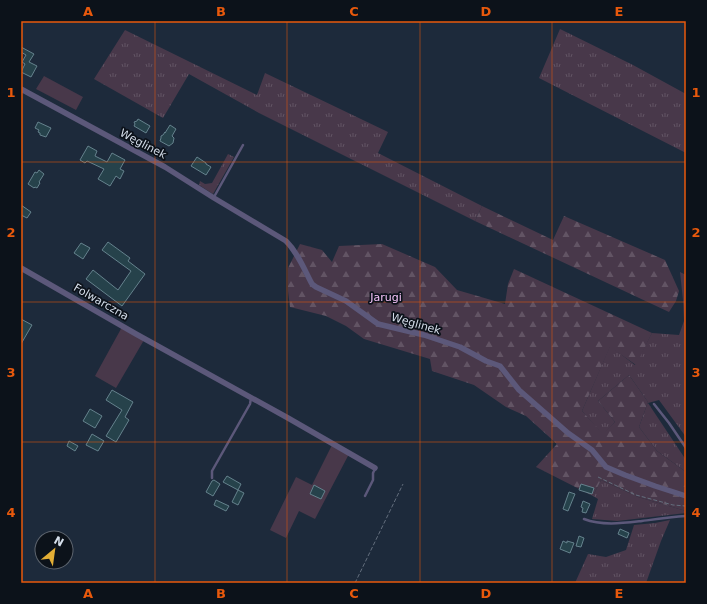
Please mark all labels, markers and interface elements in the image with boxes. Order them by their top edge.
text: A [83,4,93,19]
text: B [216,4,226,19]
text: C [349,4,359,19]
text: D [481,4,492,19]
text: E [615,4,623,19]
text: 1 [6,85,16,100]
text: 1 [691,85,701,100]
street label: Węglinek [117,126,169,162]
text: 2 [6,225,16,240]
text: 2 [691,225,701,240]
street label: Folwarczna [71,281,131,323]
park label: Jarugi [369,291,402,304]
street label: Węglinek [390,311,443,337]
text: 3 [6,365,16,380]
text: 3 [691,365,701,380]
text: 4 [6,505,16,520]
text: 4 [691,505,701,520]
north arrow [34,530,74,570]
text: N [51,534,66,550]
text: A [83,586,93,601]
text: B [216,586,226,601]
text: C [349,586,359,601]
text: D [481,586,492,601]
text: E [615,586,623,601]

